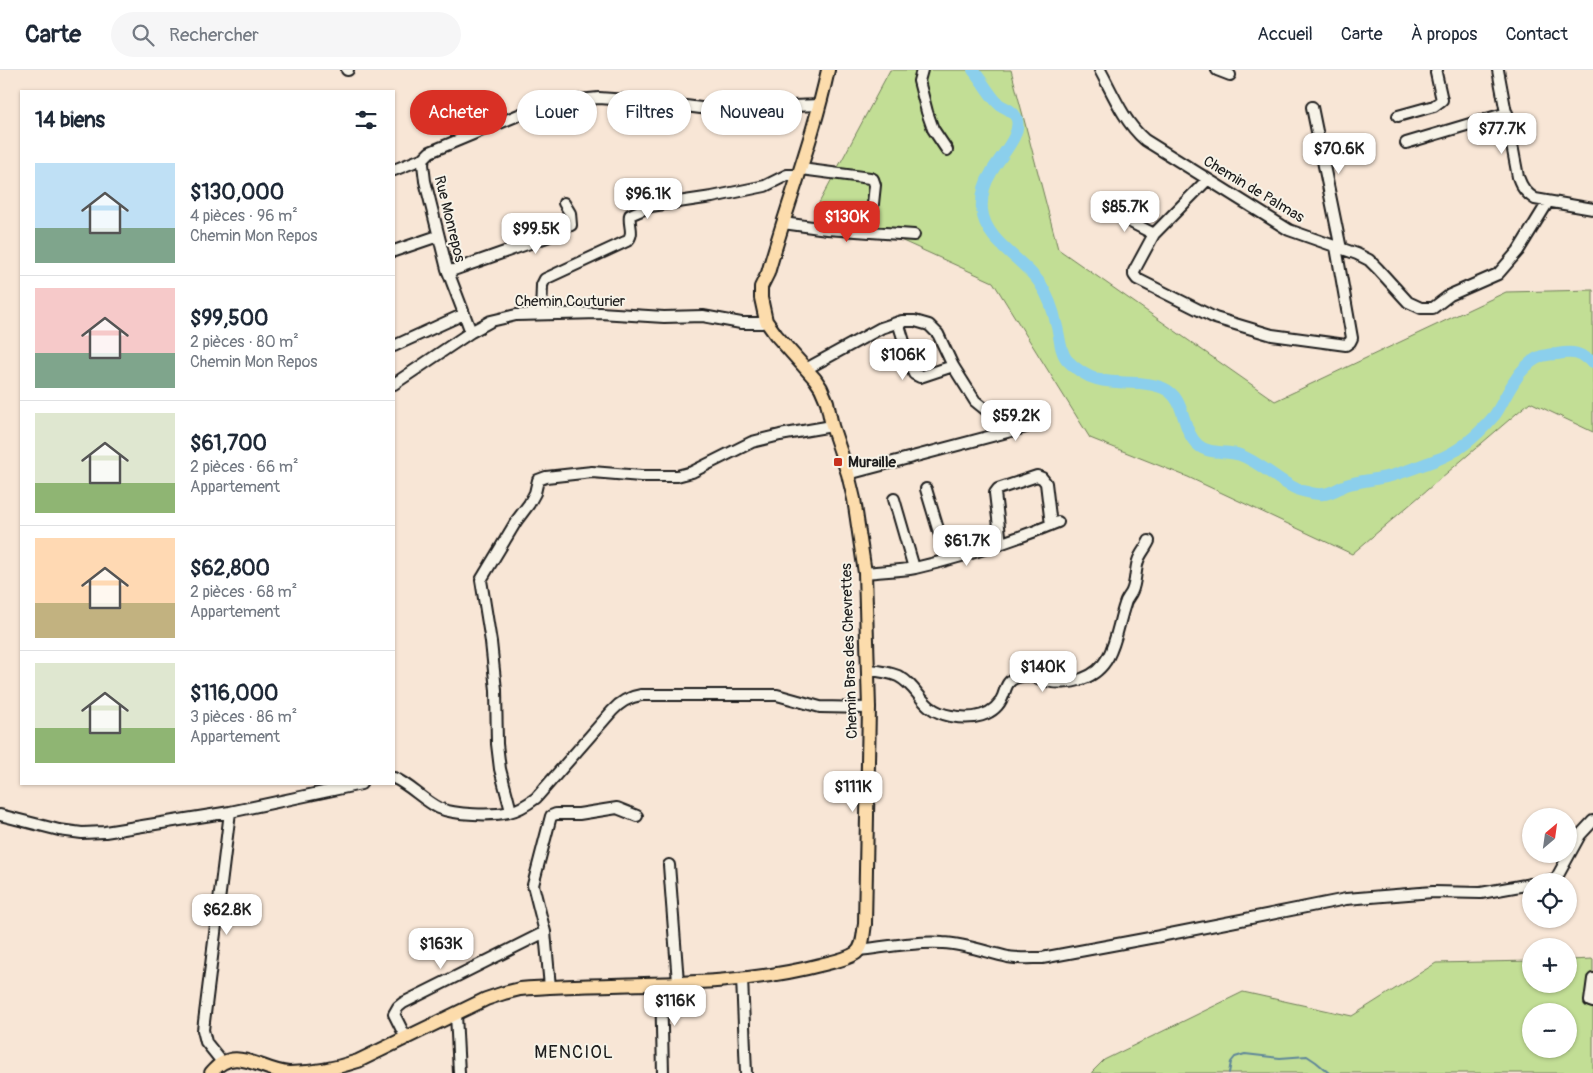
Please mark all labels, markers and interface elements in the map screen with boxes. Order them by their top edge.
search box [111,12,461,57]
text: Carte [25,20,81,49]
icon: search [129,21,157,49]
text: Rechercher [169,23,259,47]
text: Accueil [1257,23,1313,46]
text: Carte [1341,23,1383,46]
text: À propos [1411,23,1477,46]
text: Contact [1505,23,1568,46]
chip: Acheter [410,90,507,135]
chip: Louer [517,90,597,135]
chip: Filtres [607,90,691,135]
chip: Nouveau [701,90,802,135]
icon: filters [352,106,380,134]
text: 14 biens [35,107,105,134]
pin: $77.7K [1461,112,1543,155]
text: $77.7K [1478,119,1526,139]
pin: $70.6K [1298,132,1380,175]
text: $70.6K [1314,139,1364,159]
street label: Chemin de Palmas [1200,152,1308,227]
street label: Rue Monrepos [430,174,469,265]
pin: $96.1K [607,178,689,220]
text: $130,000 [190,179,284,206]
icon: home [75,183,135,243]
text: $96.1K [625,184,671,204]
pin: $85.7K [1084,190,1166,233]
text: $85.7K [1101,197,1149,217]
pin: $130K [812,200,882,243]
text: 4 pièces · 96 m² [190,206,298,226]
text: $130K [825,207,869,227]
pin: $99.5K [495,212,577,255]
text: $99.5K [513,219,559,239]
text: Chemin Mon Repos [190,226,317,246]
street label: Chemin Couturier [515,292,626,311]
text: $99,500 [190,305,268,332]
icon: home [75,308,135,368]
text: 2 pièces · 80 m² [190,332,299,352]
pin: $106K [868,338,938,381]
text: $106K [881,345,925,365]
text: Chemin Mon Repos [190,352,317,372]
pin: $59.2K [975,400,1057,442]
text: $59.2K [992,406,1040,426]
text: $61,700 [190,430,267,457]
icon: home [75,433,135,493]
place label: Muraille [848,453,896,472]
marker: Muraille [832,456,844,468]
text: 2 pièces · 66 m² [190,457,298,477]
text: Appartement [190,477,280,497]
pin: $61.7K [926,524,1008,567]
text: $61.7K [944,531,990,551]
text: $62,800 [190,555,270,582]
icon: home [75,558,135,618]
street label: Chemin Bras des Chevrettes [837,563,862,739]
text: 2 pièces · 68 m² [190,582,297,602]
text: Appartement [190,602,280,622]
pin: $140K [1008,650,1078,693]
text: $140K [1021,657,1065,677]
text: $116,000 [190,680,278,707]
icon: home [75,683,135,743]
text: 3 pièces · 86 m² [190,707,297,727]
text: Appartement [190,727,280,747]
pin: $111K [818,770,888,813]
text: $111K [834,777,872,797]
north arrow [1522,808,1578,862]
map controls [1522,808,1577,1058]
button: locate [1522,873,1577,928]
pin: $62.8K [186,894,268,936]
text: $62.8K [203,900,251,920]
pin: $163K [406,928,476,970]
text: $163K [420,934,462,954]
button: + [1522,938,1577,993]
pin: $116K [640,984,710,1027]
text: $116K [655,991,695,1011]
button: − [1522,1003,1577,1058]
district label: MENCIOL [534,1041,614,1064]

